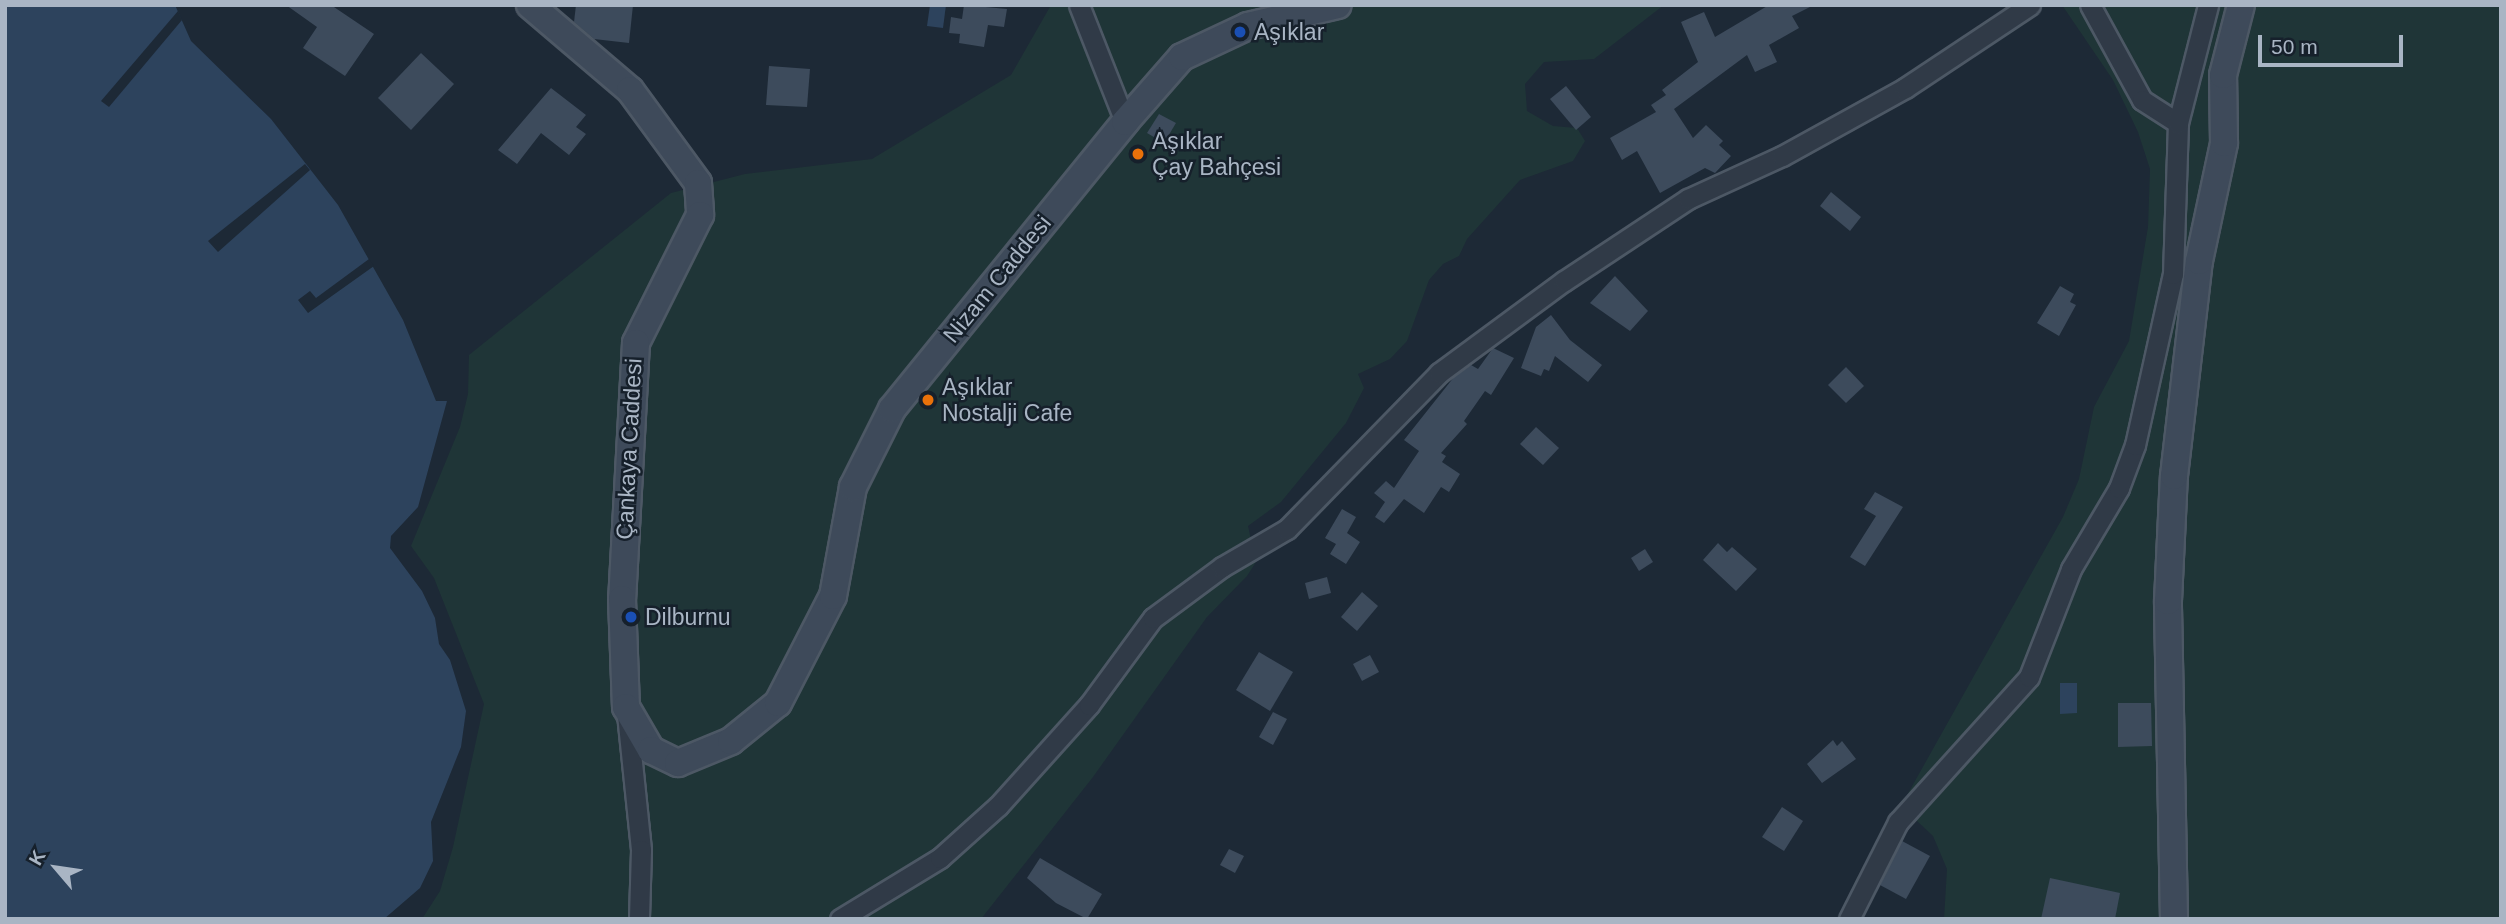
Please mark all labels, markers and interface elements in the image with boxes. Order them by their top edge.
place label: Aşıklar [1254,18,1324,46]
scale bar [2261,21,2406,65]
marker: Aşıklar [1232,24,1248,40]
text: 50 m [2271,35,2318,58]
place label: Aşıklar Çay Bahçesi [1152,127,1281,181]
marker: Aşıklar Çay Bahçesi [1130,146,1146,162]
street label: Nizam Caddesi [937,210,1057,348]
street label: Çankaya Caddesi [610,358,648,540]
place label: Aşıklar Nostalji Cafe [942,373,1072,427]
marker: Aşıklar Nostalji Cafe [920,392,936,408]
place label: Dilburnu [645,603,731,631]
marker: Dilburnu [623,609,639,625]
north arrow [21,833,91,903]
text: K [25,846,50,869]

